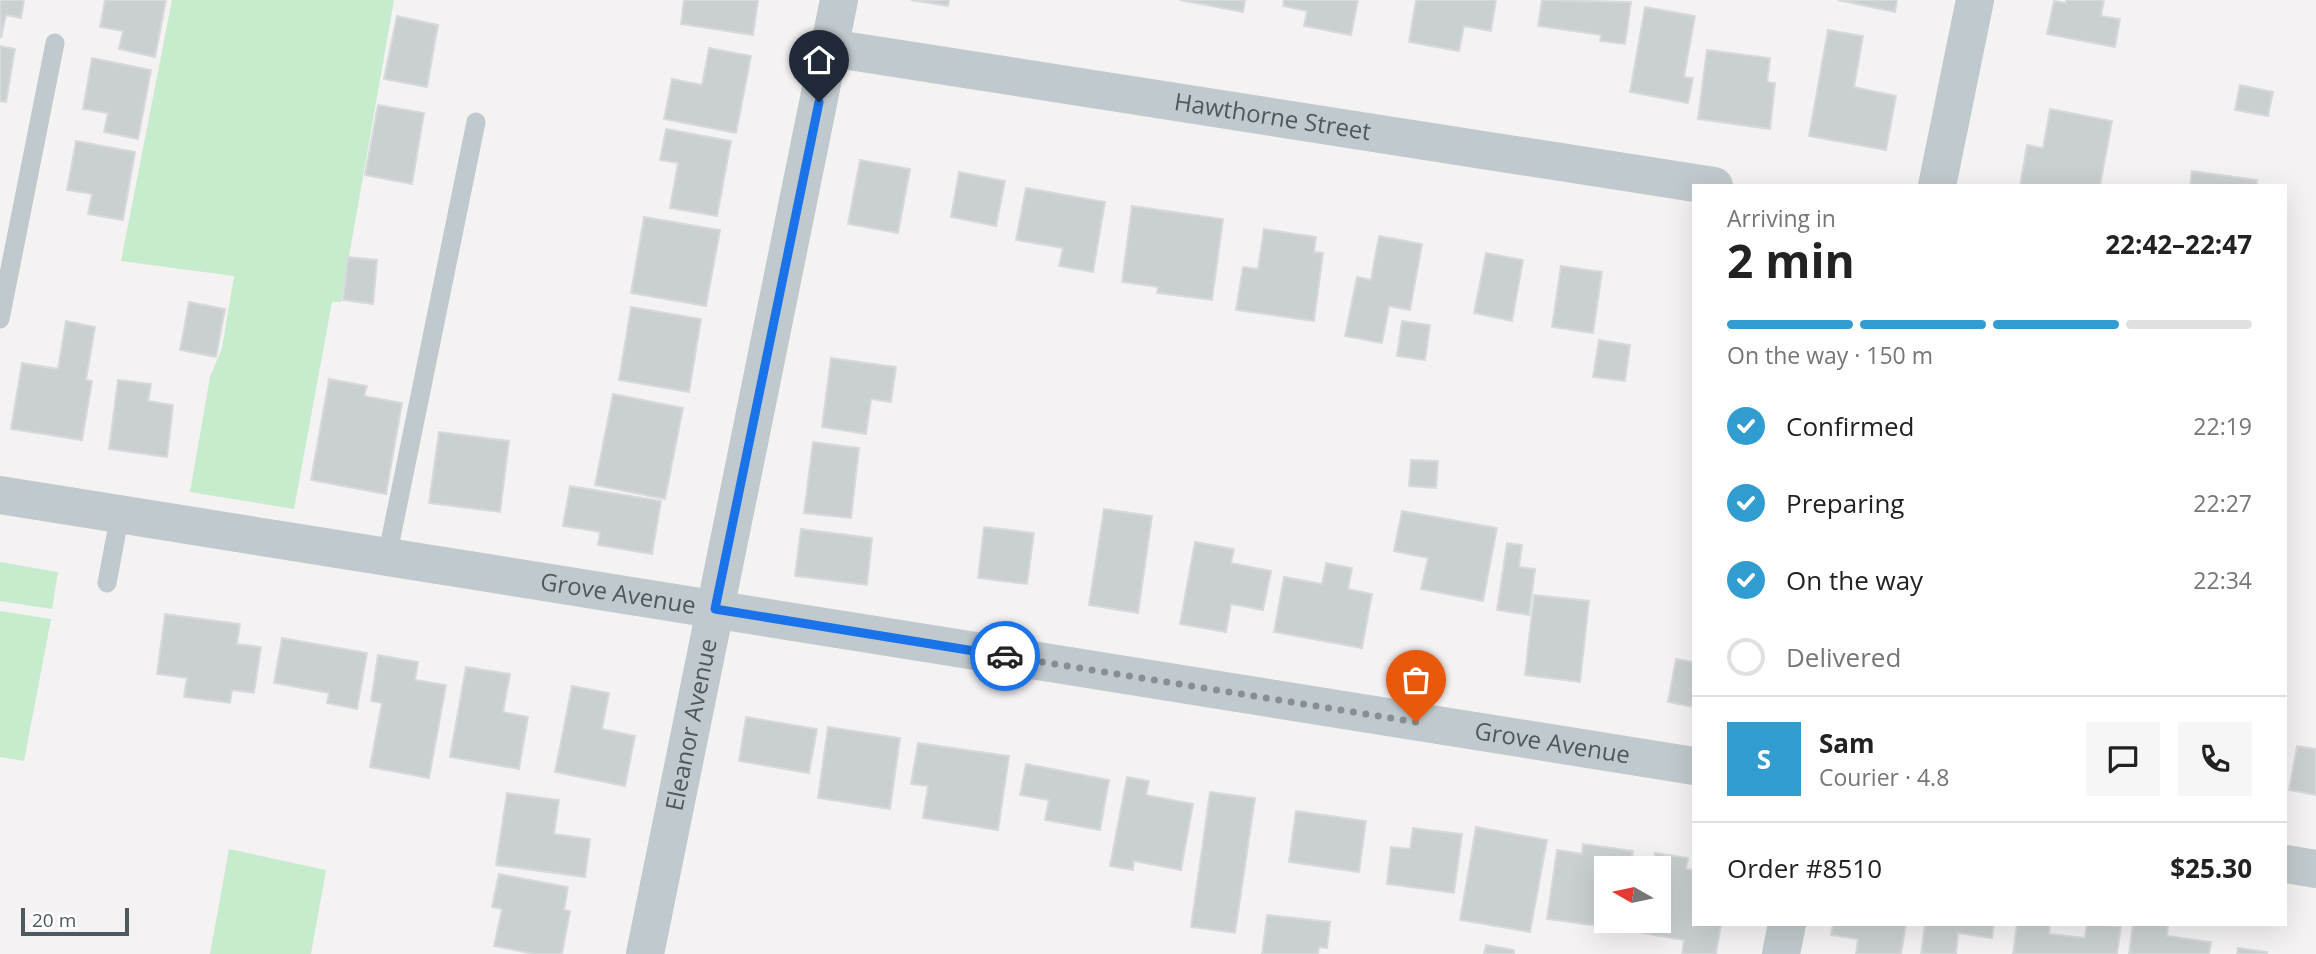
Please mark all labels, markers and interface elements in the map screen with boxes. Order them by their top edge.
pin [789,30,849,102]
icon: home [800,41,838,79]
street label: Hawthorne Street [1172,84,1374,147]
text: Arriving in [1727,202,1836,234]
text: 22:42–22:47 [2105,226,2252,262]
text: 2 min [1727,229,1855,291]
text: On the way · 150 m [1727,339,1933,371]
icon: check [1727,407,1765,445]
text: Confirmed [1786,408,1914,444]
text: 22:19 [2193,410,2252,442]
icon: check [1727,484,1765,522]
text: Preparing [1786,485,1904,521]
text: 22:27 [2193,487,2252,519]
icon: check [1727,561,1765,599]
text: On the way [1786,562,1923,598]
street label: Grove Avenue [538,564,699,621]
text: 22:34 [2193,564,2252,596]
courier [970,621,1040,691]
street label: Eleanor Avenue [657,635,724,813]
icon: car [986,637,1024,675]
text: Delivered [1786,639,1901,675]
pin [1386,650,1446,722]
icon: bag [1397,661,1435,699]
street label: Grove Avenue [1472,713,1633,771]
button: chat [2086,722,2160,796]
button: phone [2178,722,2252,796]
text: Sam [1819,725,1875,761]
text: S [1757,741,1771,777]
text: Courier · 4.8 [1819,761,1949,793]
text: Order #8510 [1727,850,1882,886]
text: $25.30 [2170,850,2252,886]
north arrow [1594,856,1671,933]
map controls [1594,856,1671,933]
scale bar [21,905,130,937]
text: 20 m [32,907,76,933]

